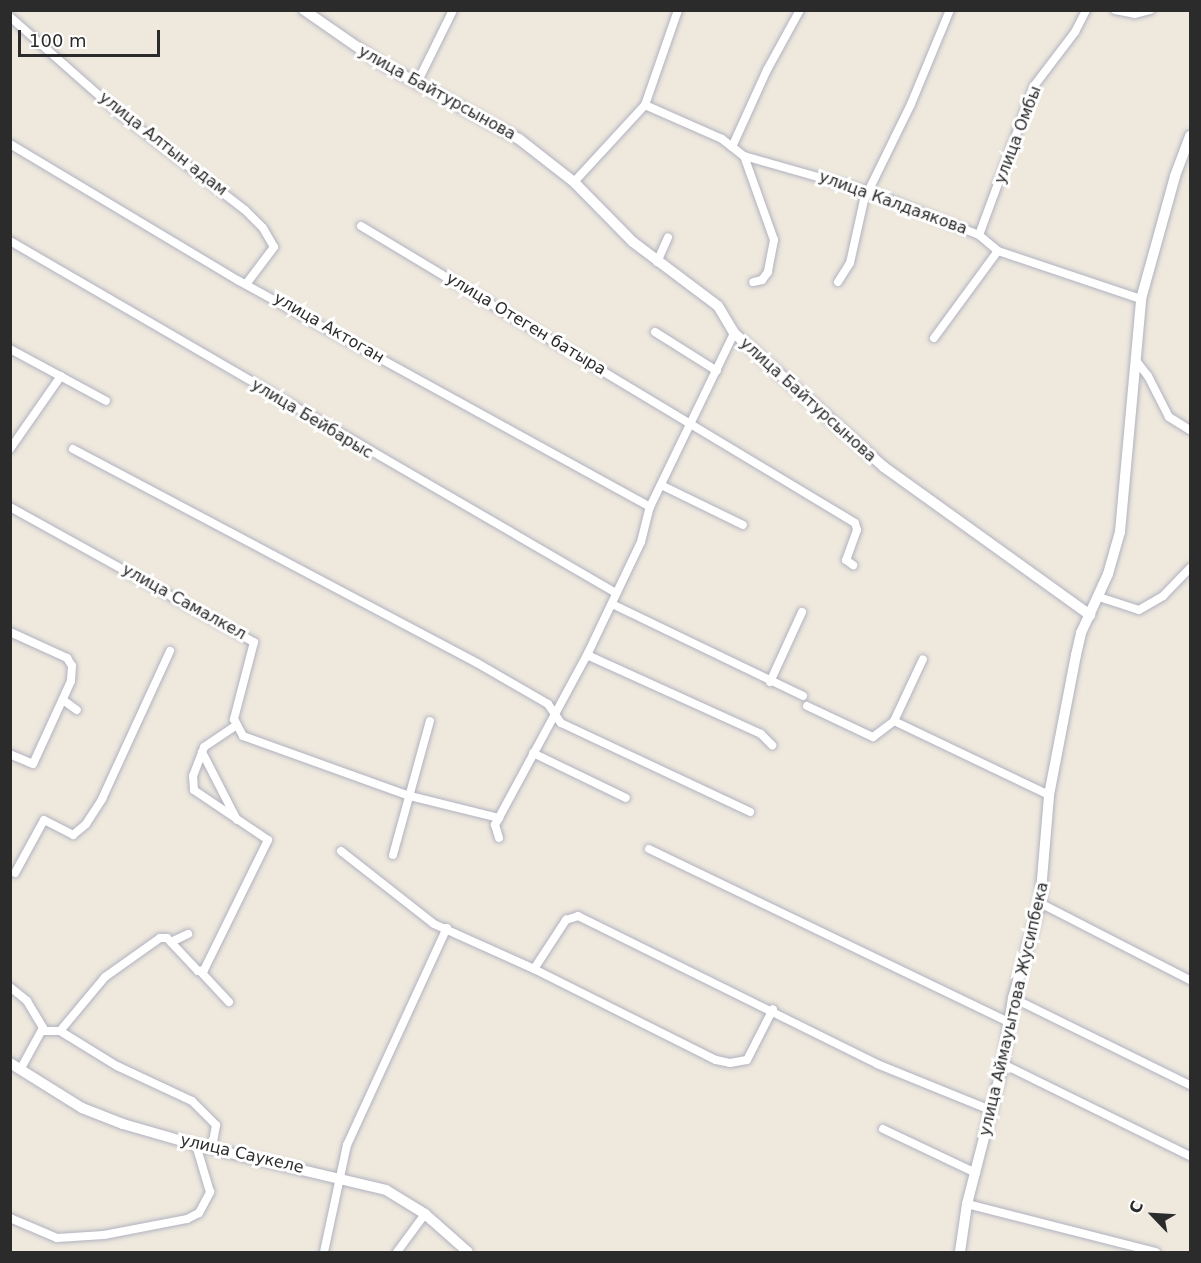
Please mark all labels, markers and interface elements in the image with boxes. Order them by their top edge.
scale bar [21,18,164,56]
text: 100 m [29,30,87,51]
street label: улица Байтурсынова [355,42,519,144]
street label: улица Омбы [991,83,1045,187]
street label: улица Алтын адам [95,88,231,200]
street label: улица Калдаякова [816,167,970,239]
street label: улица Отеген батыра [443,269,609,379]
street label: улица Актоган [270,289,388,367]
street label: улица Байтурсынова [736,334,880,466]
street label: улица Бейбарыс [248,375,376,463]
street label: улица Самалкел [119,560,249,644]
street label: улица Аймауытова Жусипбека [975,880,1053,1138]
street label: улица Саукеле [179,1130,305,1178]
north arrow [1123,1185,1183,1245]
text: С [1125,1198,1147,1217]

